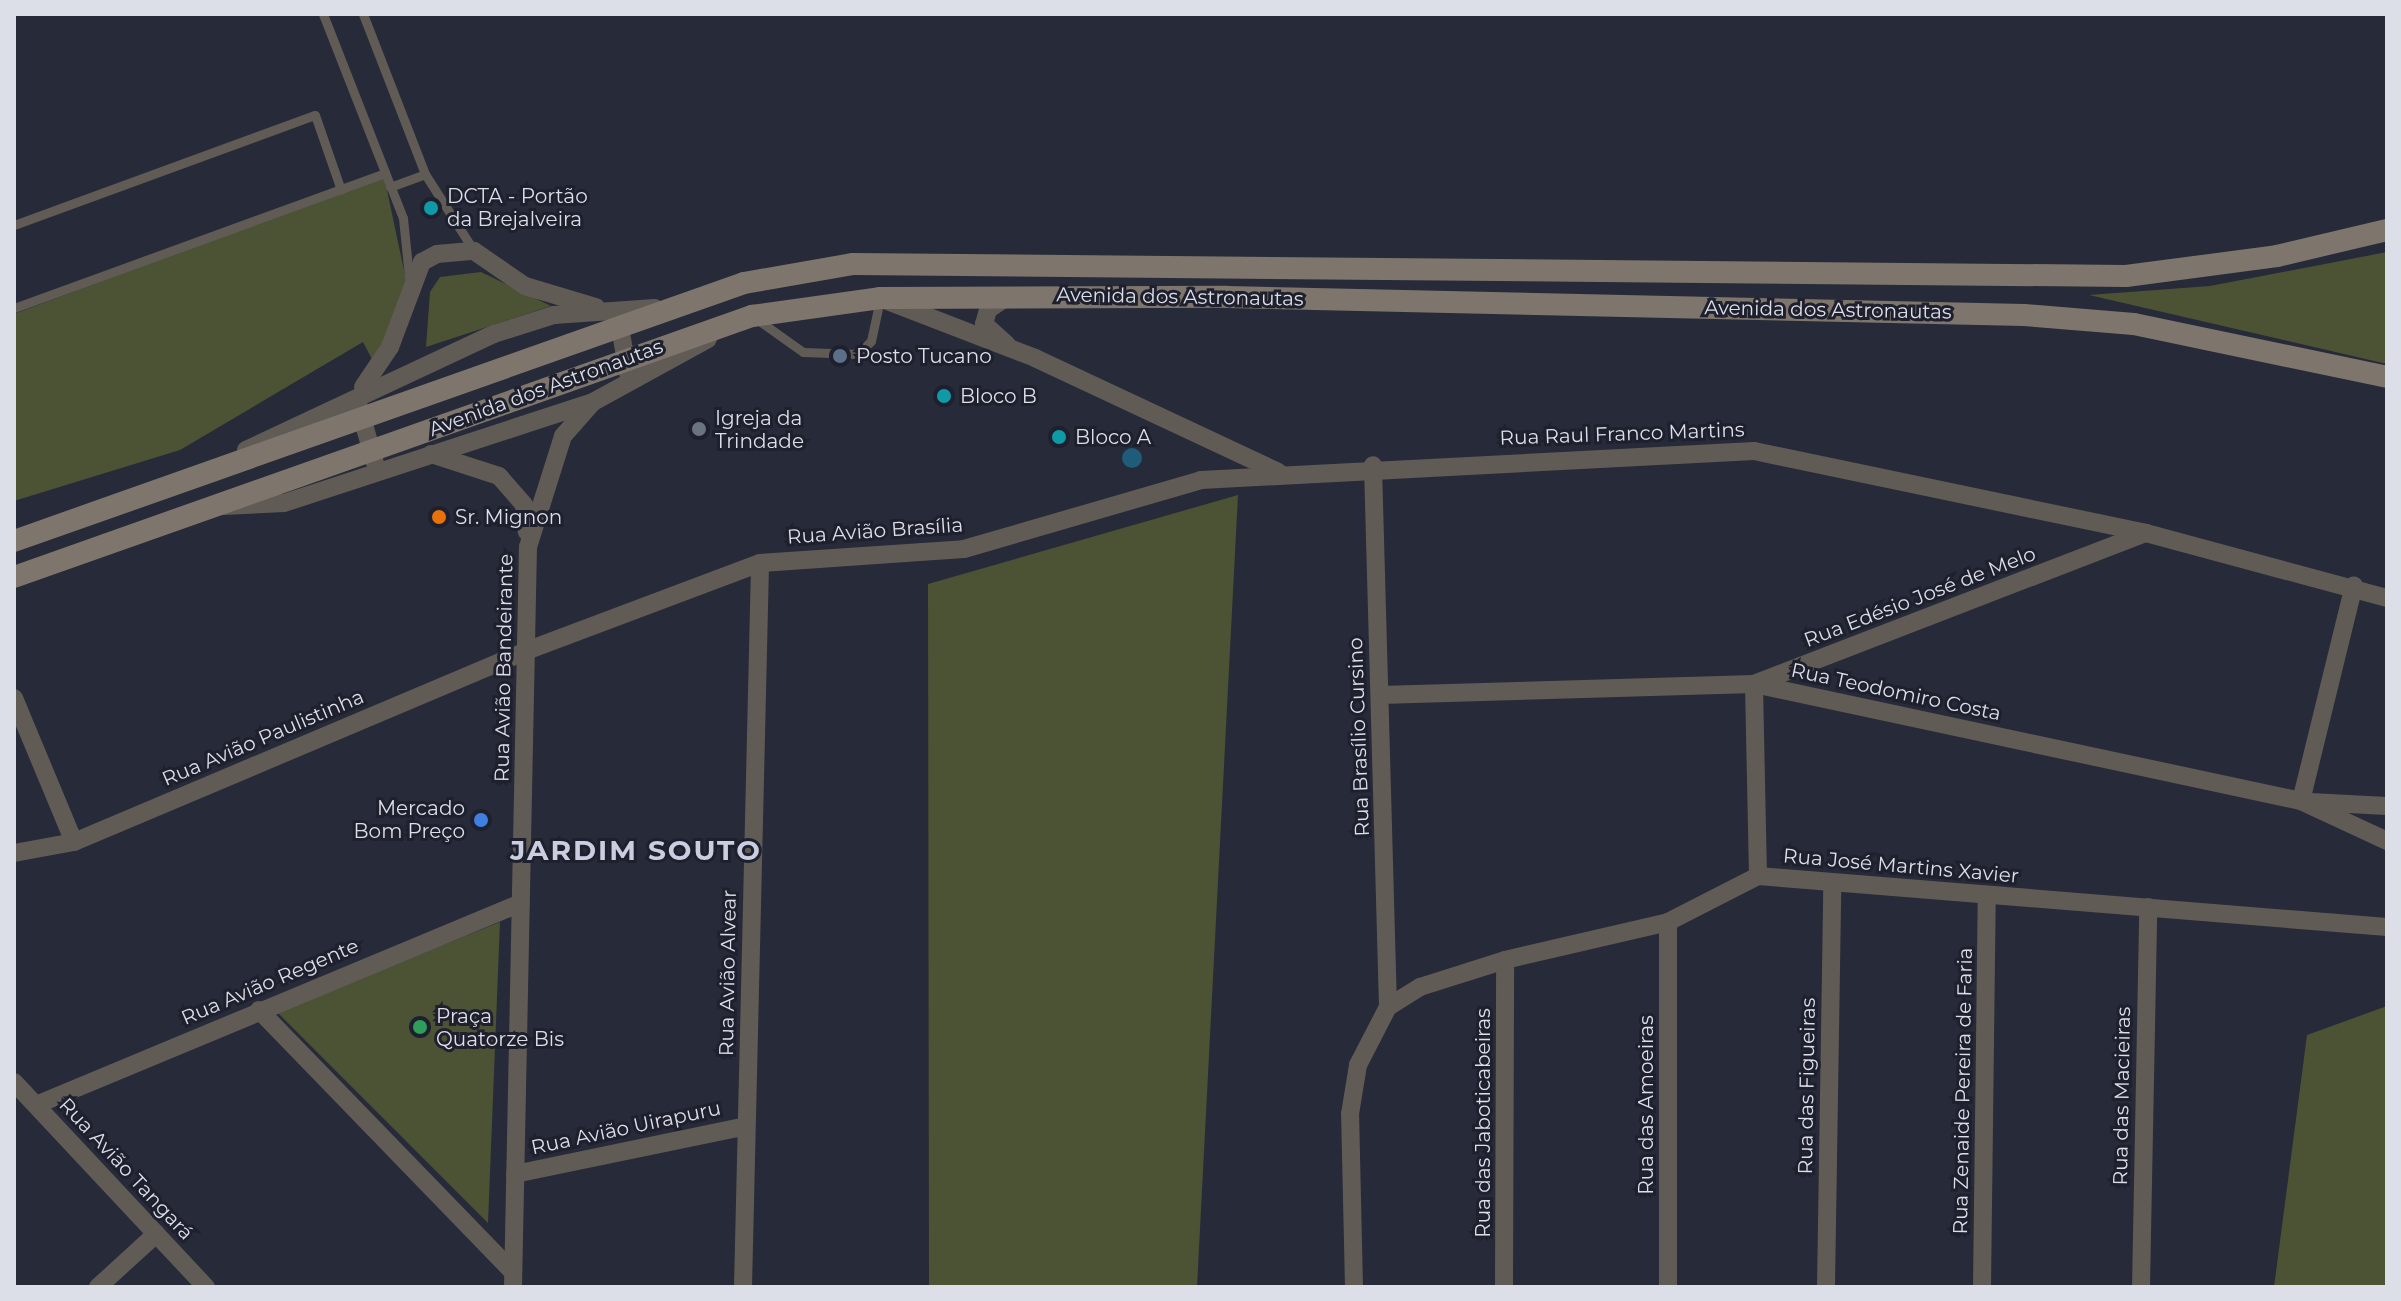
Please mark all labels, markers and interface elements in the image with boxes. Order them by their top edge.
place label: DCTA - Portão da Brejalveira [447,184,588,231]
marker: DCTA - Portão da Brejalveira [422,199,440,217]
street label: Avenida dos Astronautas [1056,283,1304,311]
street label: Avenida dos Astronautas [1704,296,1952,324]
street label: Avenida dos Astronautas [426,334,666,442]
place label: Posto Tucano [856,344,992,368]
marker: Posto Tucano [831,347,849,365]
place label: Bloco B [960,384,1037,408]
marker: Bloco B [935,387,953,405]
place label: Igreja da Trindade [715,406,804,453]
street label: Rua Raul Franco Martins [1499,418,1745,450]
marker: Igreja da Trindade [690,420,708,438]
place label: Bloco A [1075,425,1151,449]
marker: Bloco A [1050,428,1068,446]
place label: Sr. Mignon [455,505,562,529]
marker: Sr. Mignon [430,508,448,526]
street label: Rua Avião Brasília [786,513,964,549]
street label: Rua Edésio José de Melo [1801,542,2039,652]
street label: Rua Avião Bandeirante [490,554,518,782]
street label: Rua Brasílio Cursino [1344,637,1374,837]
street label: Rua Teodomiro Costa [1789,658,2003,726]
street label: Rua Avião Paulistinha [159,685,367,791]
place label: Mercado Bom Preço [354,796,465,843]
marker: Mercado Bom Preço [472,811,490,829]
district label: JARDIM SOUTO [510,833,762,867]
street label: Rua José Martins Xavier [1782,844,2020,888]
street label: Rua Avião Alvear [715,890,741,1056]
street label: Rua Avião Regente [178,934,362,1030]
street label: Rua Zenaide Pereira de Faria [1948,947,1978,1235]
street label: Rua das Figueiras [1793,997,1821,1175]
place label: Praça Quatorze Bis [436,1004,564,1051]
street label: Rua das Macieiras [2108,1006,2136,1186]
street label: Rua das Jaboticabeiras [1471,1008,1495,1238]
street label: Rua das Amoeiras [1634,1015,1658,1195]
marker: Praça Quatorze Bis [411,1018,429,1036]
street label: Rua Avião Tangará [54,1093,198,1245]
street label: Rua Avião Uirapuru [529,1096,723,1160]

